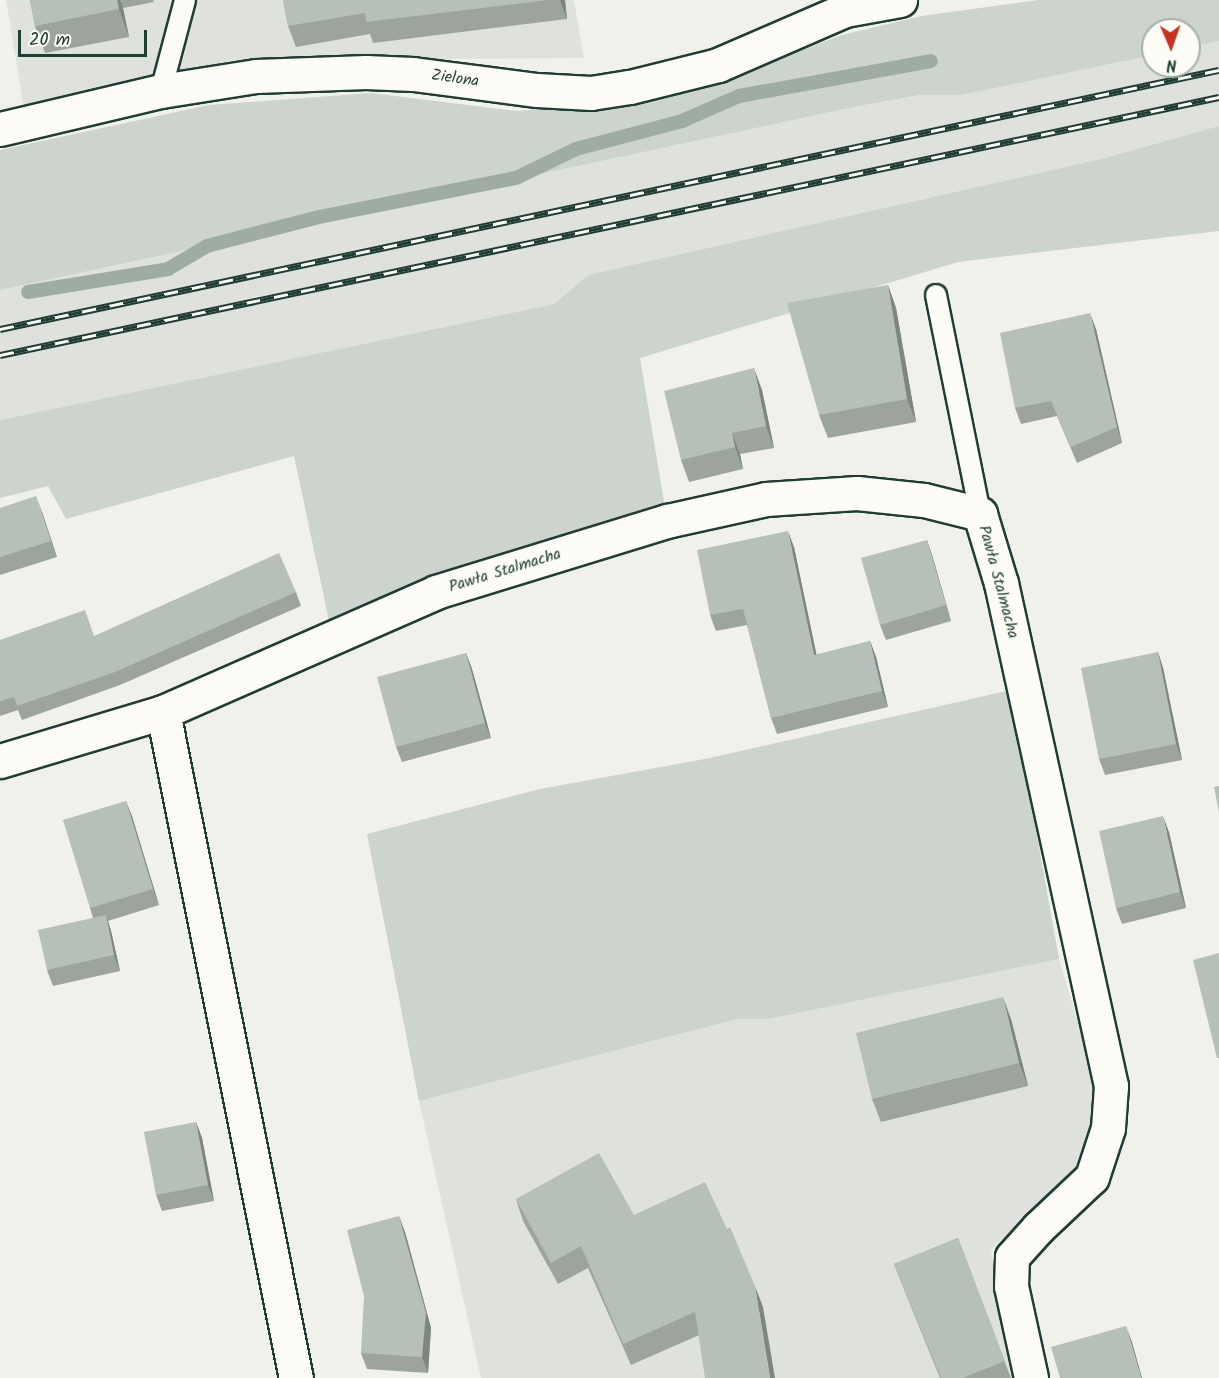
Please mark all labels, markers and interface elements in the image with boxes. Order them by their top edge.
scale bar [21,18,150,56]
north arrow [1141,18,1201,78]
text: 20 m [29,26,70,55]
text: N [1166,52,1177,77]
street label: Zielona [430,66,480,92]
street label: Pawła Stalmacha [974,523,1022,641]
street label: Pawła Stalmacha [447,545,563,597]

